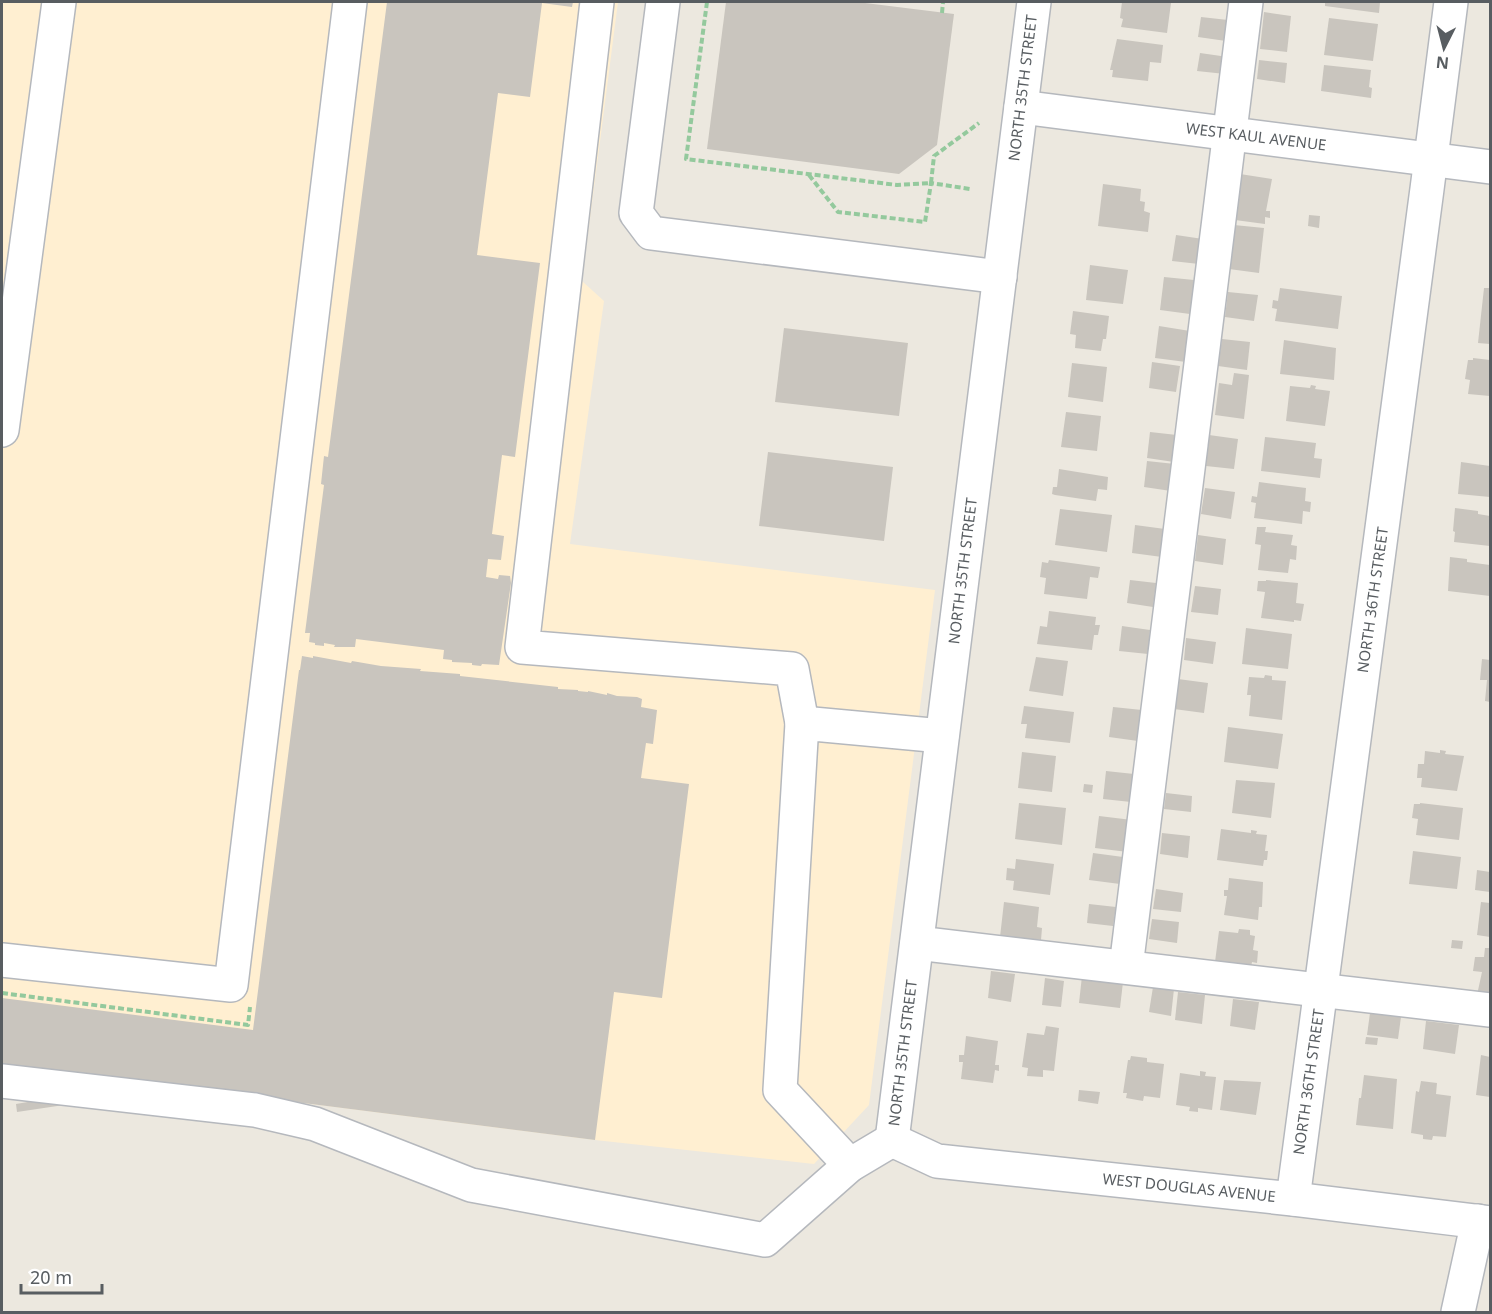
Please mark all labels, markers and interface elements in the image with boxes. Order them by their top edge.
street label: NORTH 35TH STREET [1003,13,1041,162]
north arrow [1414,18,1474,78]
text: N [1435,51,1450,75]
street label: WEST KAUL AVENUE [1185,117,1328,155]
street label: NORTH 35TH STREET [943,496,981,645]
street label: NORTH 36TH STREET [1352,525,1392,674]
street label: NORTH 35TH STREET [883,978,921,1127]
street label: NORTH 36TH STREET [1288,1007,1328,1156]
street label: WEST DOUGLAS AVENUE [1102,1168,1277,1206]
scale bar [21,1257,102,1295]
text: 20 m [30,1265,72,1289]

